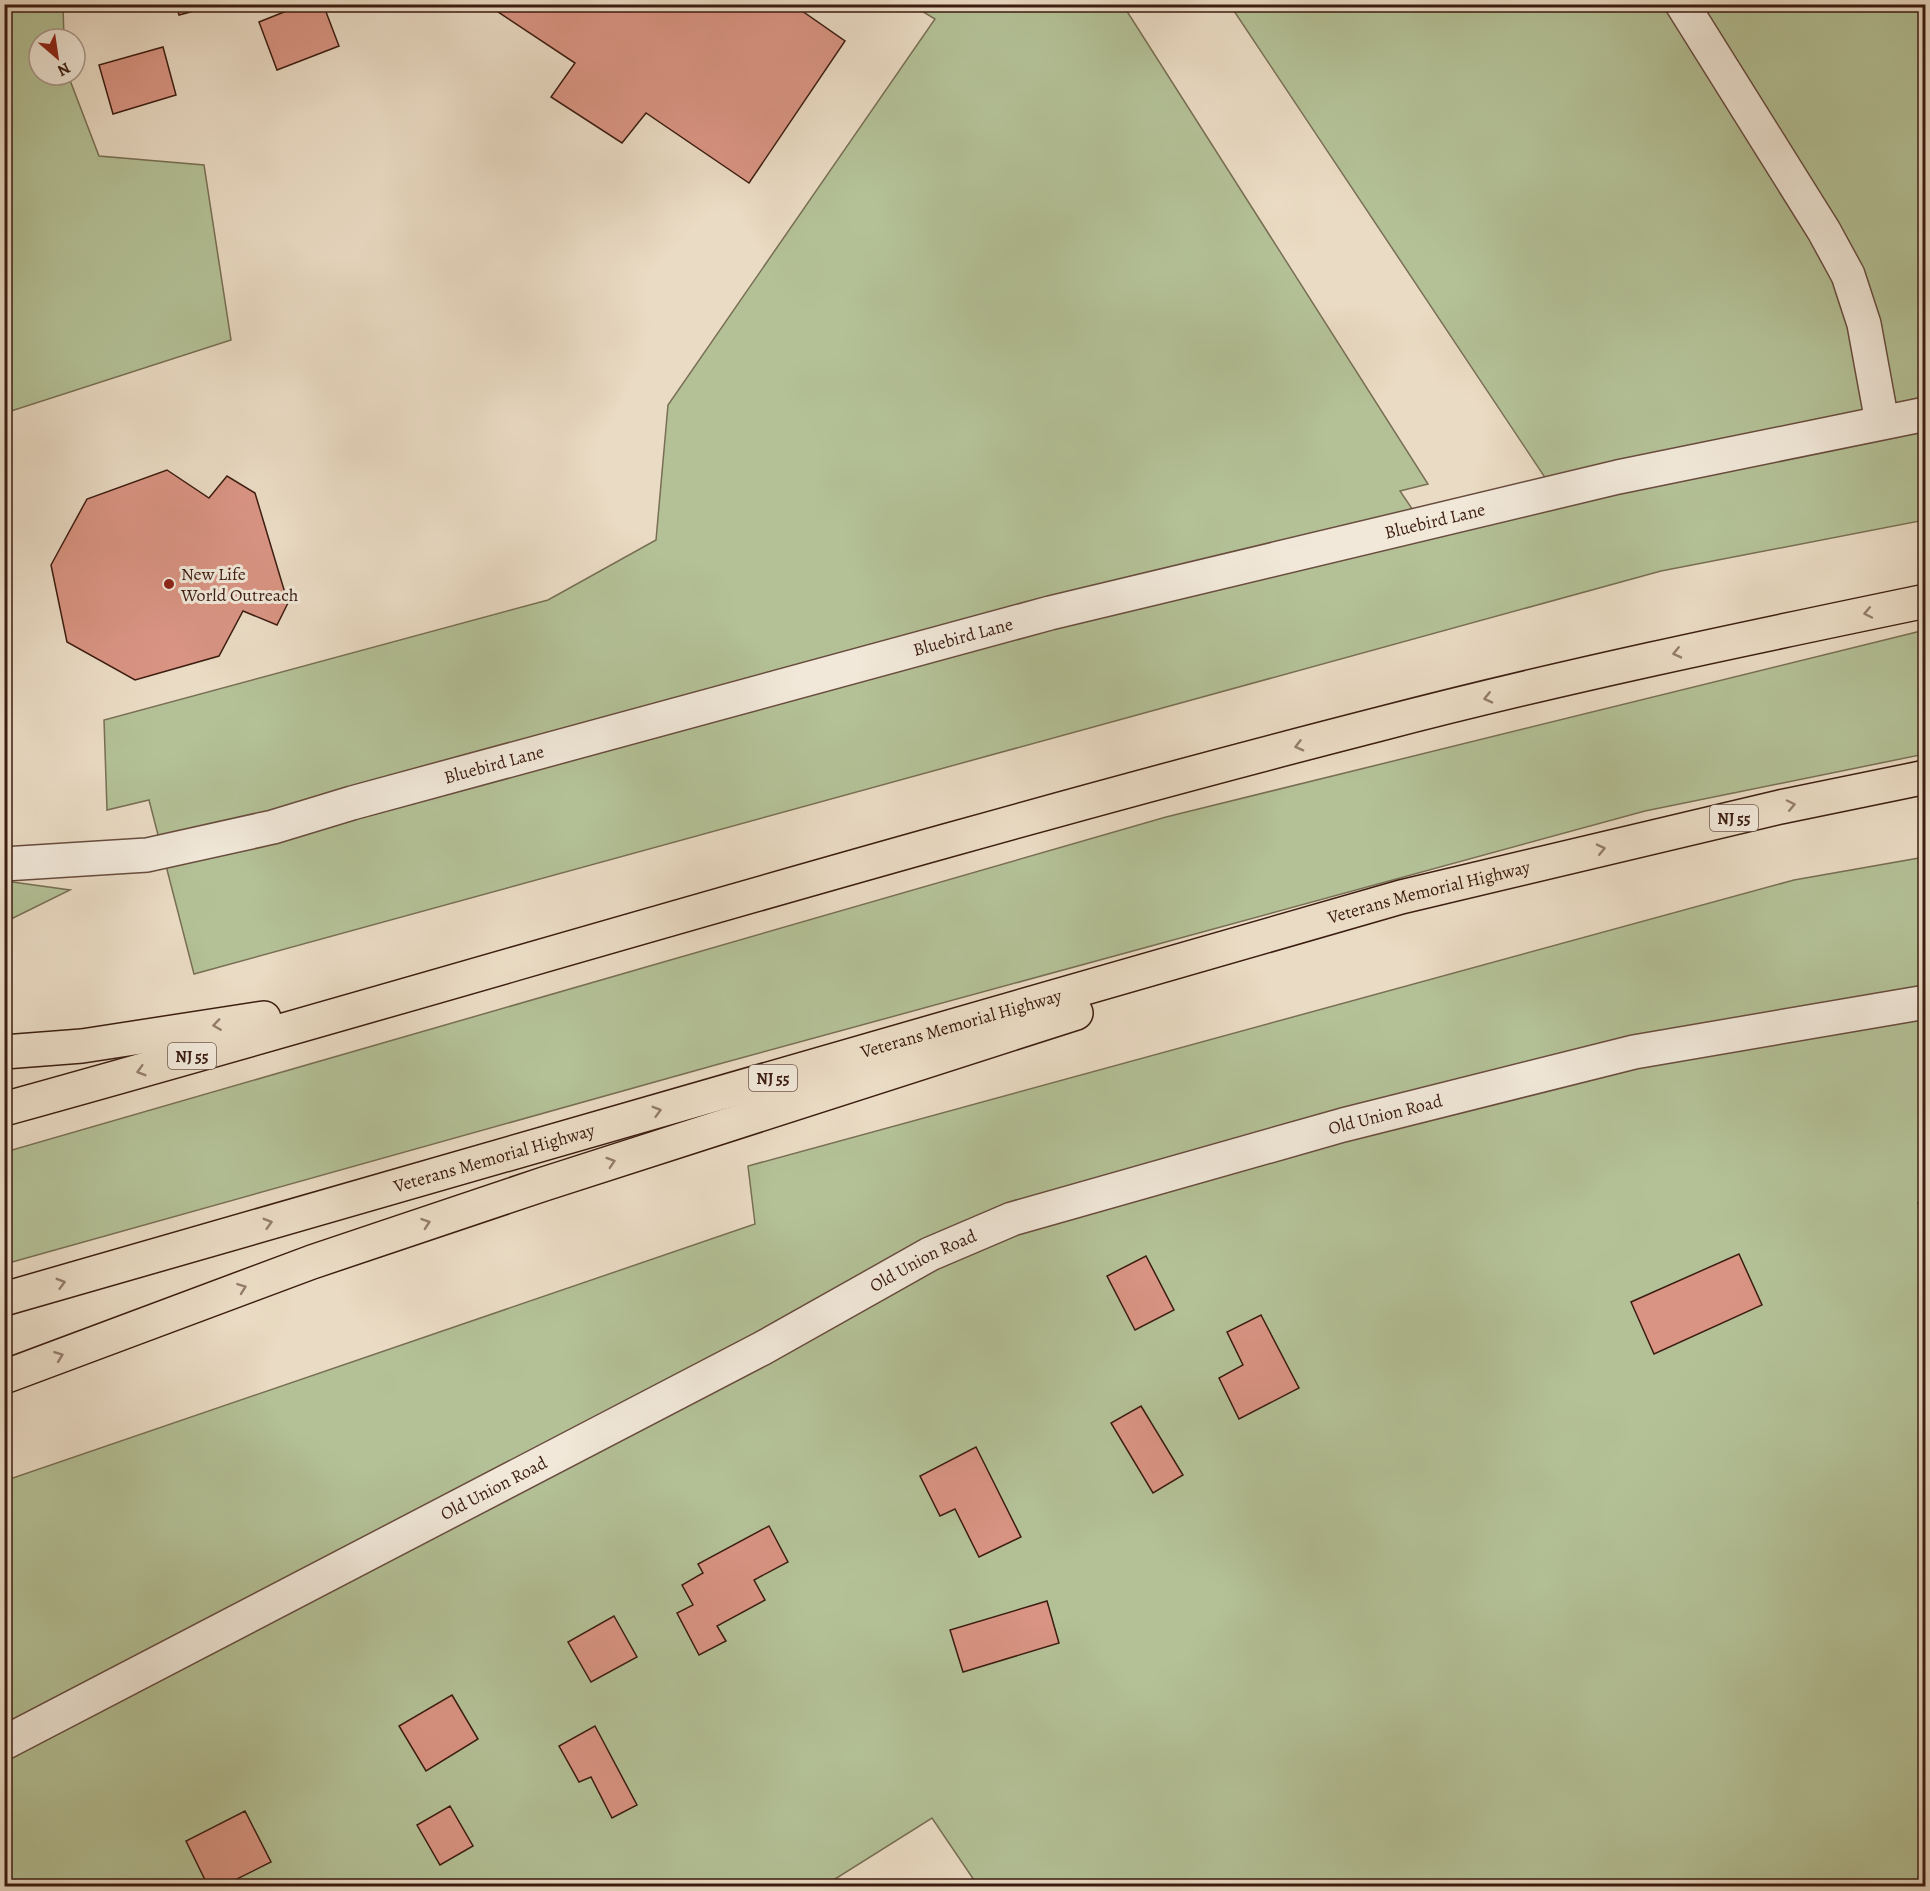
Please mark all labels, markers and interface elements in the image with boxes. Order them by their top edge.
north arrow [27,27,87,87]
text: N [53,57,74,82]
street label: Bluebird Lane [1382,497,1488,544]
place label: New Life World Outreach [180,562,299,607]
marker: New Life World Outreach [162,577,176,591]
one-way arrow [1864,606,1874,619]
street label: Bluebird Lane [910,612,1016,662]
one-way arrow [1673,646,1683,659]
one-way arrow [1483,691,1493,704]
street label: Bluebird Lane [441,739,547,789]
one-way arrow [1294,739,1304,751]
one-way arrow [1786,799,1796,812]
road number: NJ 55 [1710,805,1758,831]
one-way arrow [1596,844,1606,857]
street label: Veterans Memorial Highway [1324,855,1534,930]
street label: Veterans Memorial Highway [857,983,1065,1064]
one-way arrow [212,1018,221,1030]
road number: NJ 55 [168,1043,216,1069]
one-way arrow [136,1064,147,1076]
road number: NJ 55 [749,1065,797,1091]
street label: Old Union Road [1325,1088,1445,1141]
one-way arrow [652,1106,662,1118]
street label: Veterans Memorial Highway [390,1117,598,1199]
one-way arrow [605,1157,616,1169]
one-way arrow [262,1218,273,1230]
one-way arrow [420,1218,431,1231]
street label: Old Union Road [865,1224,980,1298]
one-way arrow [55,1278,66,1290]
one-way arrow [236,1282,247,1295]
one-way arrow [53,1351,64,1363]
street label: Old Union Road [436,1450,551,1526]

